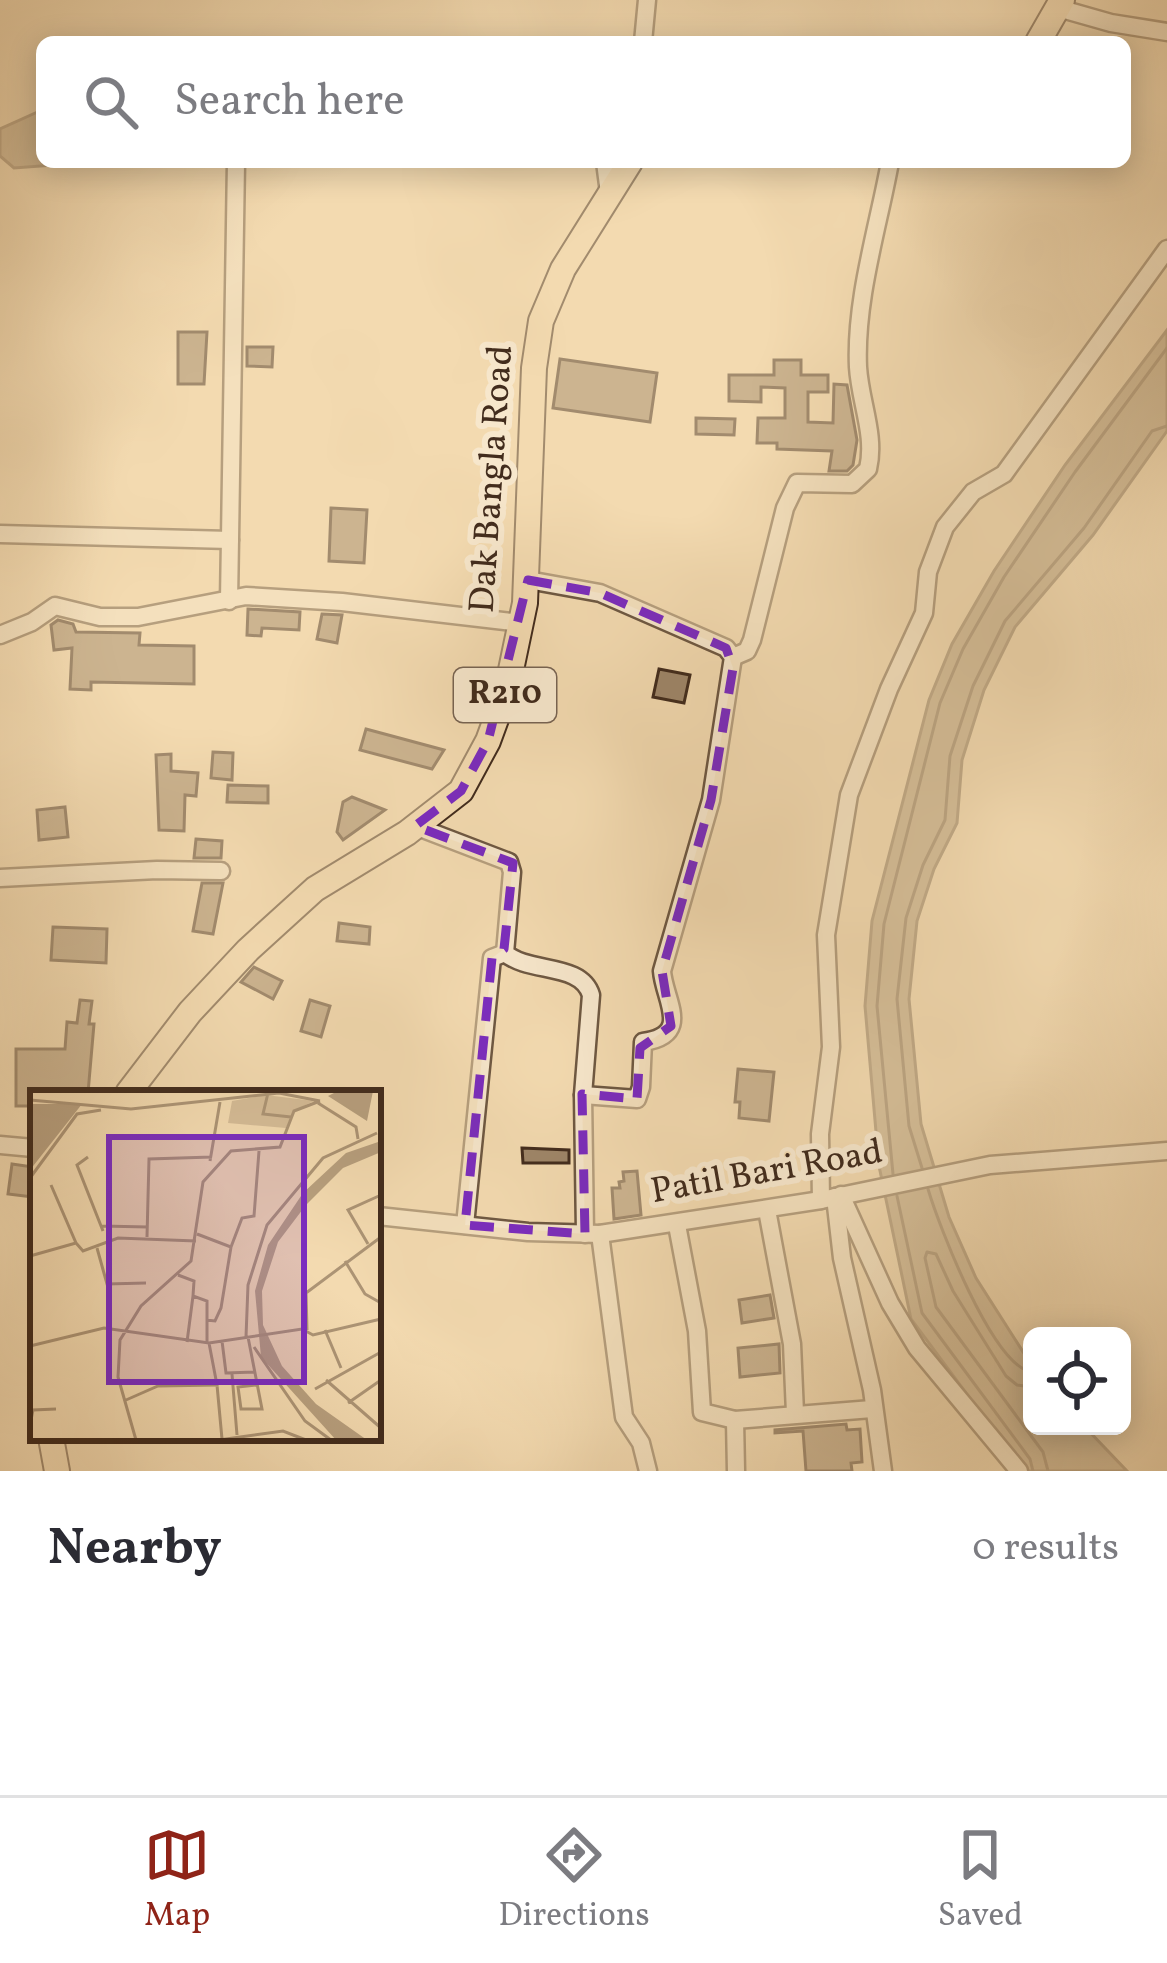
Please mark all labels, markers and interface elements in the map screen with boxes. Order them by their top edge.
search box [36,36,1131,168]
icon: search [78,69,144,135]
text: Search here [174,71,405,134]
street label: Dak Bangla Road [459,343,527,615]
road number: R210 [454,668,556,722]
inset map [30,1090,381,1441]
street label: Patil Bari Road [647,1128,887,1218]
map controls [1023,1327,1131,1435]
button: locate [1023,1327,1131,1435]
text: Nearby [48,1514,222,1585]
text: 0 results [972,1522,1119,1576]
tab: Map [144,1822,210,1940]
tab: Directions [498,1822,650,1940]
tab: Saved [938,1822,1023,1940]

